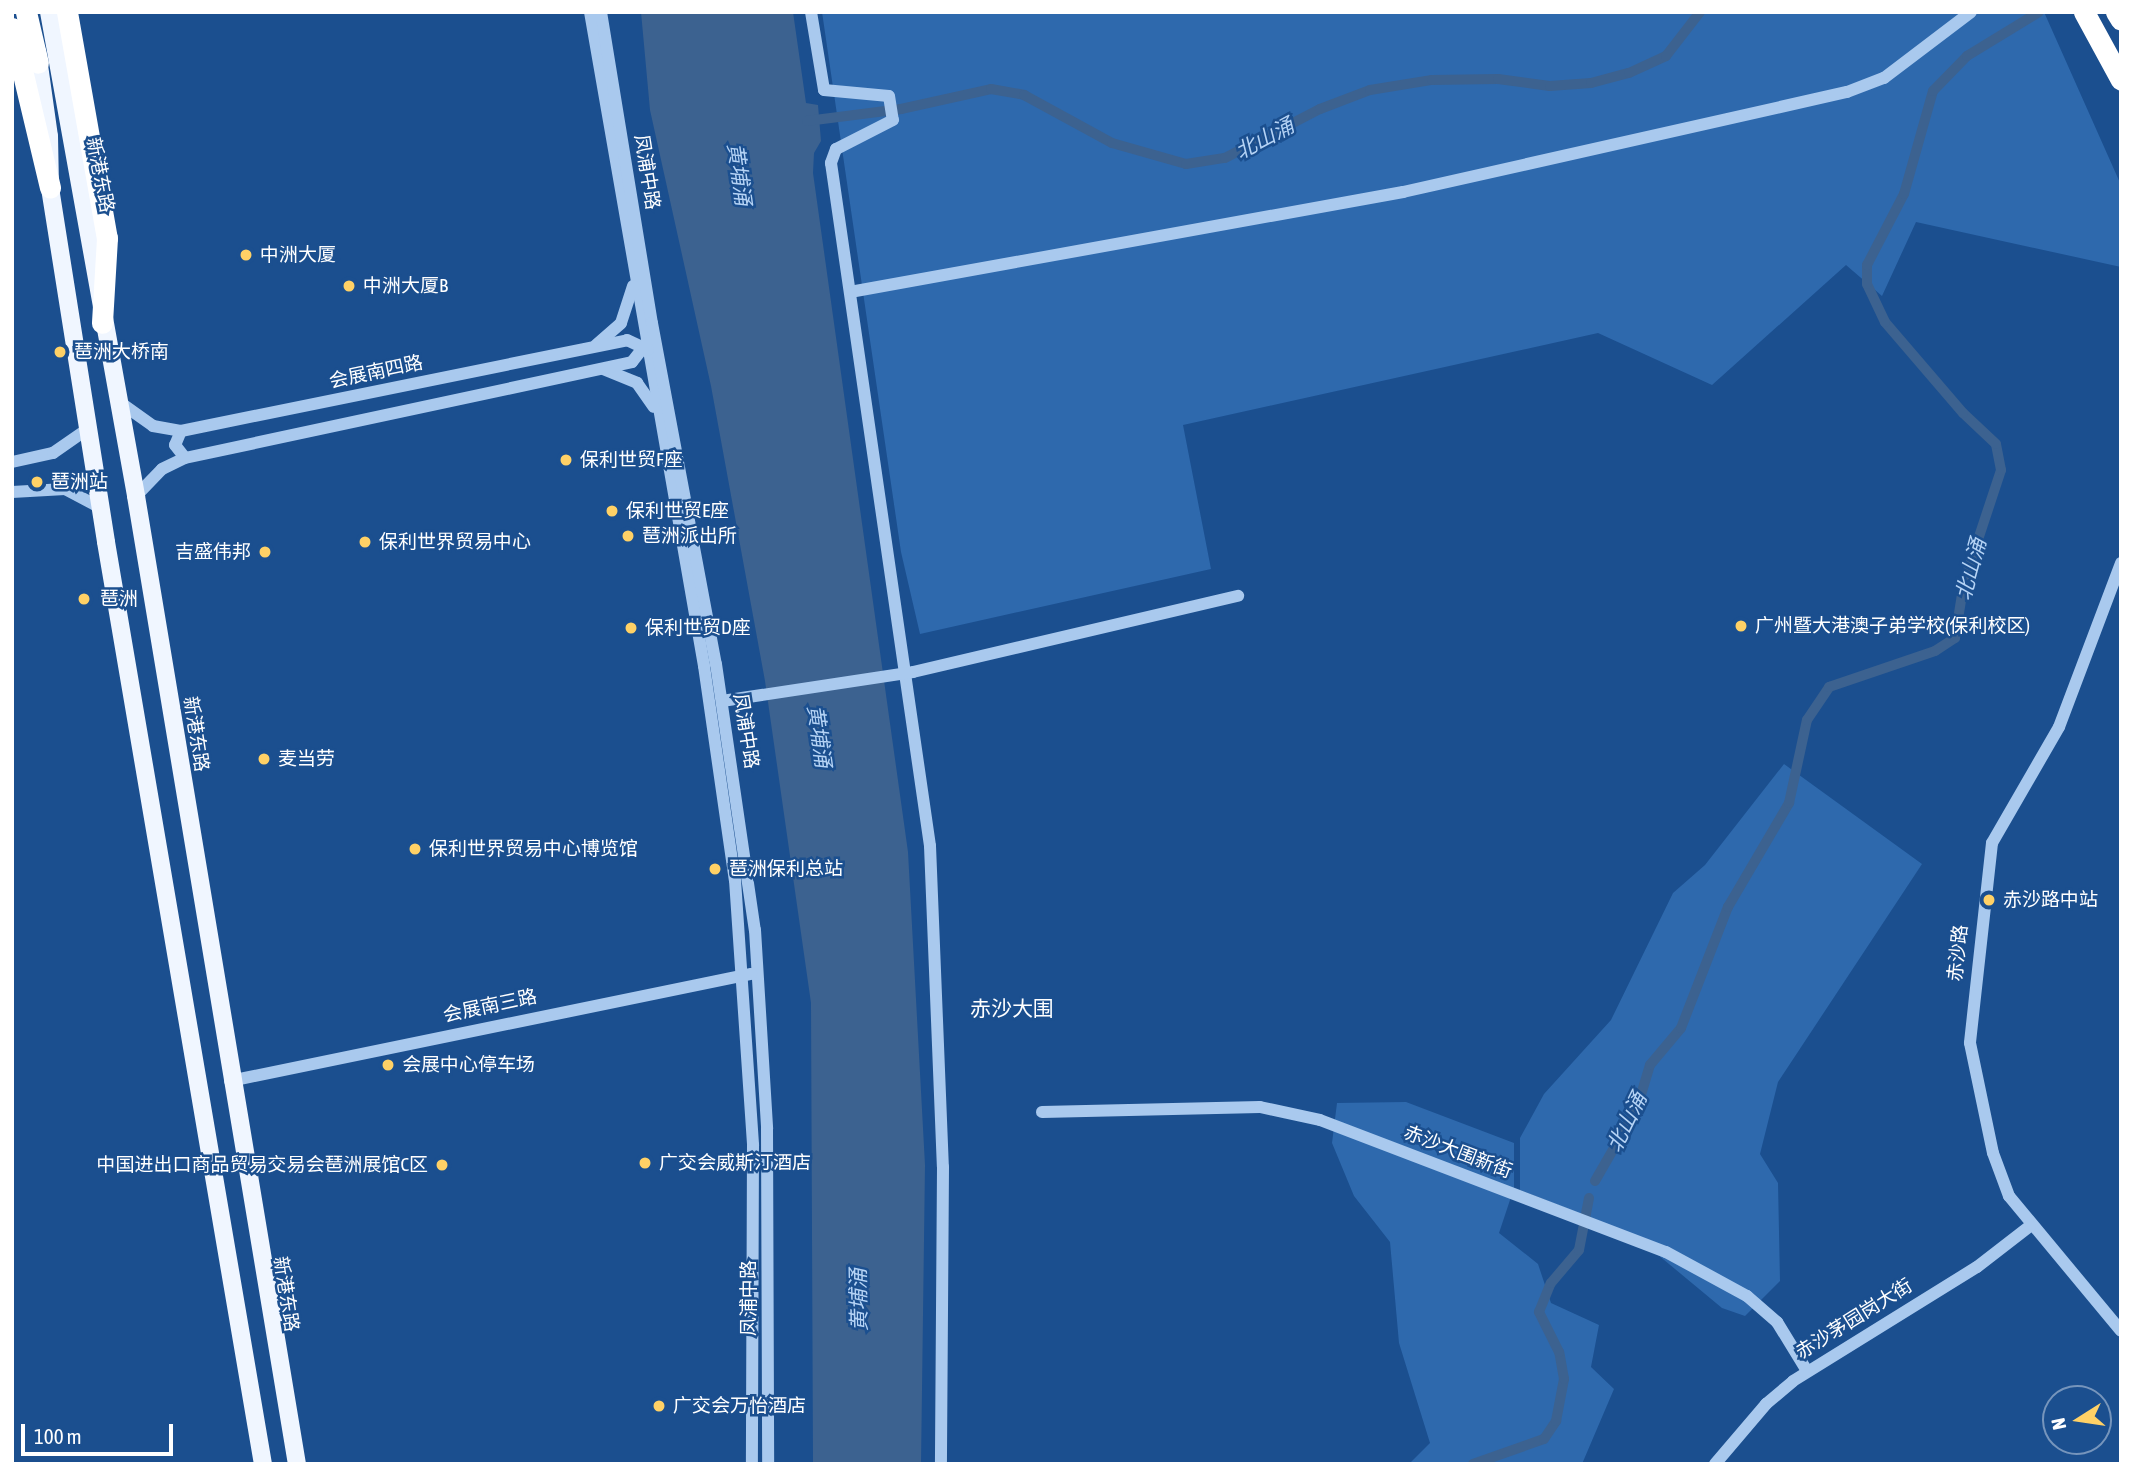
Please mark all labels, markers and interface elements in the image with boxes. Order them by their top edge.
water label: 北山涌 [1230,112,1298,164]
street label: 凤浦中路 [630,133,664,211]
street label: 新港东路 [82,136,118,214]
water label: 黄埔涌 [723,141,757,207]
place label: 中洲大厦 [260,244,336,266]
marker: 中洲大厦 [238,247,254,263]
place label: 中洲大厦B [363,275,448,297]
marker: 中洲大厦B [341,278,357,294]
place label: 琶洲大桥南 [74,341,169,363]
marker: 琶洲大桥南 [52,344,68,360]
street label: 会展南四路 [327,351,425,393]
place label: 保利世贸F座 [580,449,683,471]
marker: 保利世贸F座 [558,452,574,468]
place label: 琶洲站 [51,471,108,493]
marker: 琶洲站 [29,474,45,490]
place label: 保利世贸E座 [626,500,729,522]
marker: 保利世贸E座 [604,503,620,519]
place label: 琶洲派出所 [642,525,737,547]
marker: 琶洲派出所 [620,528,636,544]
place label: 保利世界贸易中心 [379,531,531,553]
marker: 保利世界贸易中心 [357,534,373,550]
water label: 北山涌 [1950,535,1990,603]
place label: 吉盛伟邦 [175,541,251,563]
marker: 吉盛伟邦 [257,544,273,560]
place label: 琶洲 [100,588,138,610]
marker: 琶洲 [74,589,94,609]
place label: 广州暨大港澳子弟学校(保利校区) [1755,615,2030,637]
place label: 保利世贸D座 [645,617,751,639]
marker: 广州暨大港澳子弟学校(保利校区) [1733,618,1749,634]
marker: 保利世贸D座 [623,620,639,636]
street label: 凤浦中路 [729,692,763,770]
street label: 新港东路 [179,695,213,773]
water label: 黄埔涌 [803,703,837,769]
place label: 麦当劳 [278,748,335,770]
marker: 麦当劳 [256,751,272,767]
place label: 保利世界贸易中心博览馆 [429,838,638,860]
marker: 保利世界贸易中心博览馆 [407,841,423,857]
place label: 琶洲保利总站 [729,858,843,880]
marker: 琶洲保利总站 [707,861,723,877]
place label: 赤沙路中站 [2003,889,2098,911]
marker: 赤沙路中站 [1981,892,1997,908]
street label: 赤沙路 [1944,923,1972,983]
street label: 会展南三路 [441,985,539,1027]
district label: 赤沙大围 [970,995,1054,1021]
place label: 会展中心停车场 [402,1054,535,1076]
marker: 会展中心停车场 [380,1057,396,1073]
water label: 北山涌 [1601,1088,1651,1156]
street label: 赤沙大围新街 [1401,1121,1515,1183]
place label: 广交会威斯汀酒店 [659,1152,811,1174]
place label: 中国进出口商品贸易交易会琶洲展馆C区 [96,1154,428,1176]
marker: 广交会威斯汀酒店 [637,1155,653,1171]
marker: 中国进出口商品贸易交易会琶洲展馆C区 [434,1157,450,1173]
street label: 新港东路 [269,1255,303,1333]
street label: 凤浦中路 [738,1260,760,1336]
water label: 黄埔涌 [845,1268,871,1332]
street label: 赤沙茅园岗大街 [1792,1274,1916,1364]
north arrow [2042,1385,2112,1455]
place label: 广交会万怡酒店 [673,1395,806,1417]
marker: 广交会万怡酒店 [651,1398,667,1414]
scale bar [24,1410,177,1454]
text: N [2046,1416,2070,1432]
text: 100 m [34,1424,82,1448]

